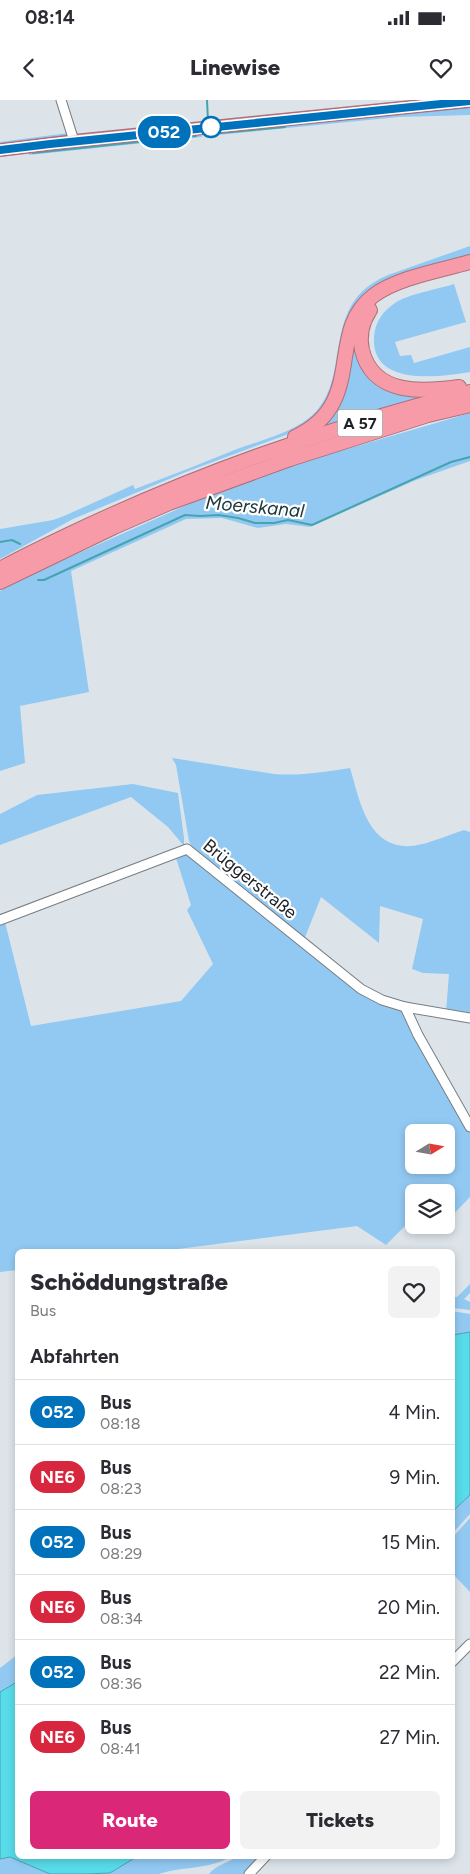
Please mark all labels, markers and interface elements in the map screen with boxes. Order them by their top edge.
text: 08:14 [25,6,75,29]
icon: back [15,54,43,82]
text: Linewise [190,54,280,81]
icon: heart [427,54,455,82]
line badge: 052 [135,116,193,148]
unlabelled marker [200,116,222,138]
text: 052 [148,121,180,143]
road number: A 57 [338,409,382,436]
water label: Moerskanal [205,491,306,522]
street label: Brüggerstraße [199,834,302,924]
north arrow [405,1124,455,1174]
map controls [405,1124,455,1234]
button: layers [405,1184,455,1234]
button: heart [388,1266,440,1318]
text: Schöddungstraße [30,1267,228,1296]
text: Bus [30,1301,56,1320]
text: Abfahrten [30,1345,119,1368]
text: Bus [100,1391,131,1414]
text: 052 [41,1401,74,1423]
text: 4 Min. [388,1401,440,1424]
text: 08:18 [100,1414,141,1433]
text: Bus [100,1456,131,1479]
text: NE6 [40,1466,75,1488]
text: 9 Min. [390,1466,440,1489]
text: 08:23 [100,1479,142,1498]
text: Bus [100,1521,131,1544]
text: 052 [41,1531,74,1553]
text: 15 Min. [381,1531,440,1554]
text: 08:29 [100,1544,142,1563]
text: Bus [100,1586,131,1609]
text: NE6 [40,1596,75,1618]
text: 20 Min. [377,1596,440,1619]
text: 08:34 [100,1609,143,1628]
text: Bus [100,1651,131,1674]
text: 052 [41,1661,74,1683]
text: 22 Min. [379,1661,440,1684]
text: 08:36 [100,1674,142,1693]
text: Bus [100,1716,131,1739]
text: NE6 [40,1726,75,1748]
text: 27 Min. [379,1726,440,1749]
text: 08:41 [100,1739,141,1758]
button: Route [30,1791,230,1849]
button: Tickets [240,1791,440,1849]

